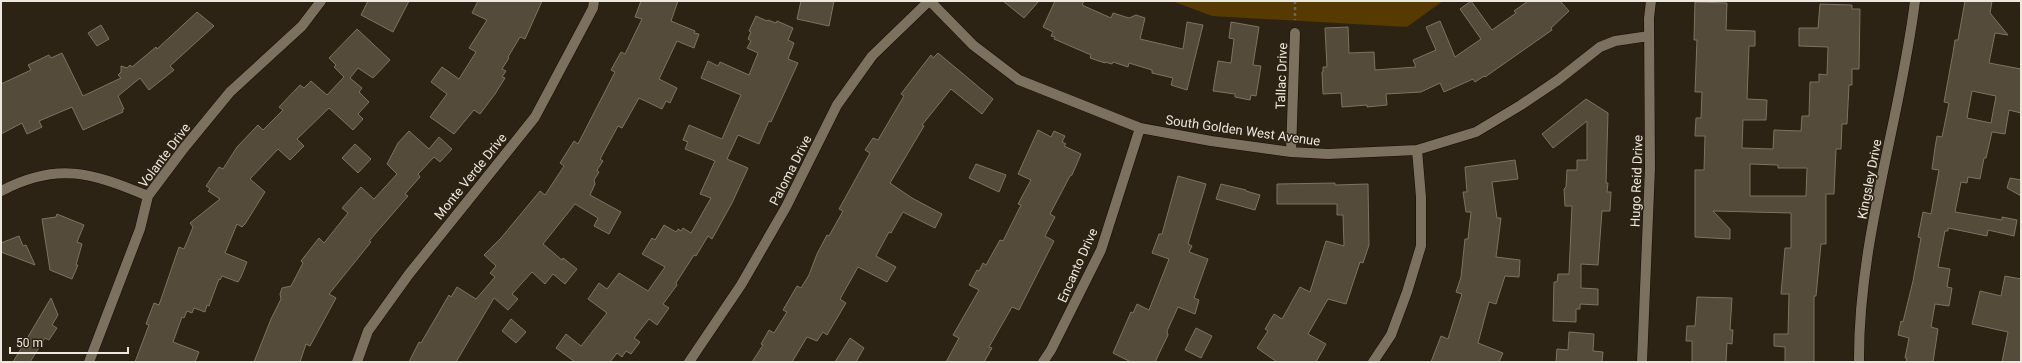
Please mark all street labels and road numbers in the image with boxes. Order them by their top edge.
street label: Tallac Drive [1273,42,1290,110]
street label: South Golden West Avenue [1165,112,1321,149]
street label: Volante Drive [135,120,193,190]
street label: Monte Verde Drive [431,130,510,222]
street label: Paloma Drive [766,133,815,208]
street label: Hugo Reid Drive [1627,135,1646,227]
street label: Kingsley Drive [1854,138,1885,220]
street label: Encanto Drive [1054,226,1101,305]

